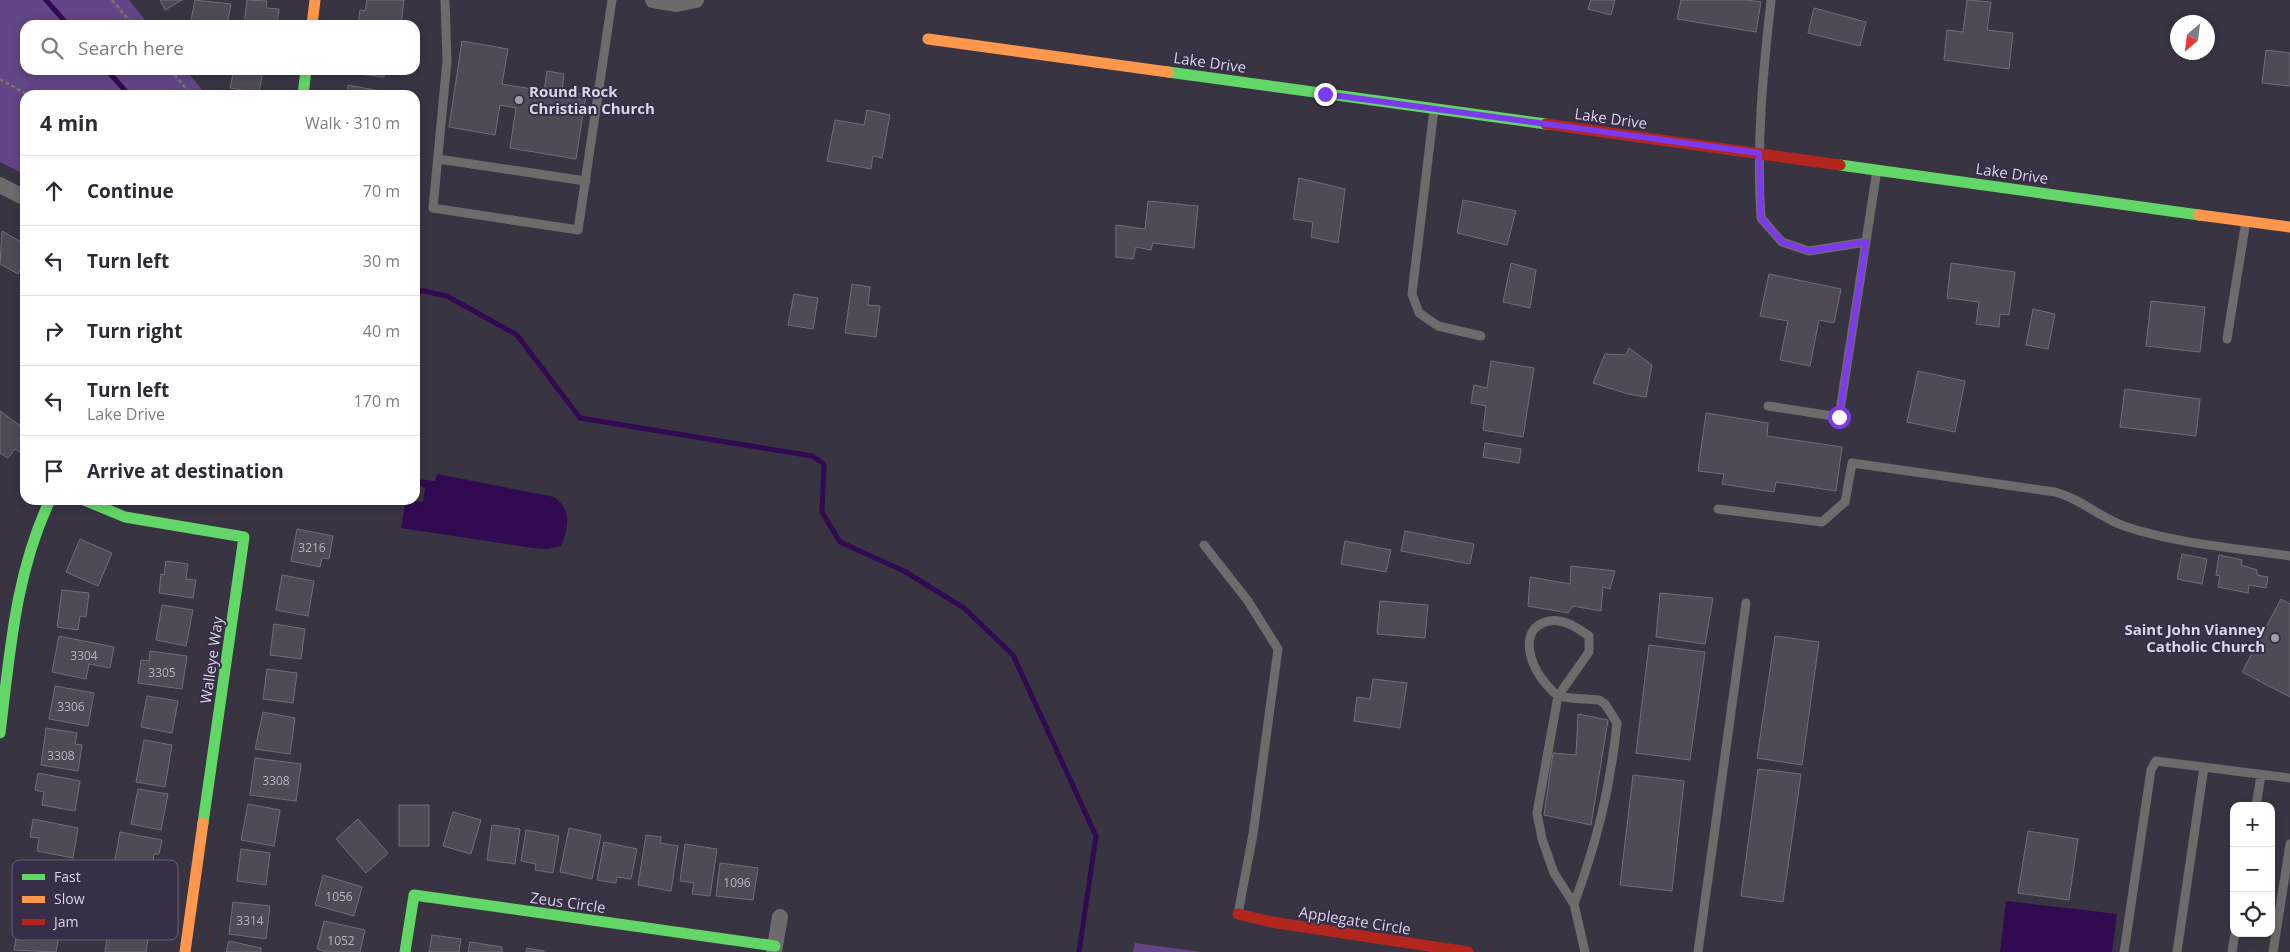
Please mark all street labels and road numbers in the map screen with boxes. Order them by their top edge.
street label: Lake Drive [1172,47,1248,77]
street label: Lake Drive [1573,103,1649,133]
street label: Lake Drive [1974,158,2050,188]
street label: Walleye Way [195,615,227,705]
street label: Zeus Circle [529,887,607,917]
street label: Applegate Circle [1298,901,1412,939]

